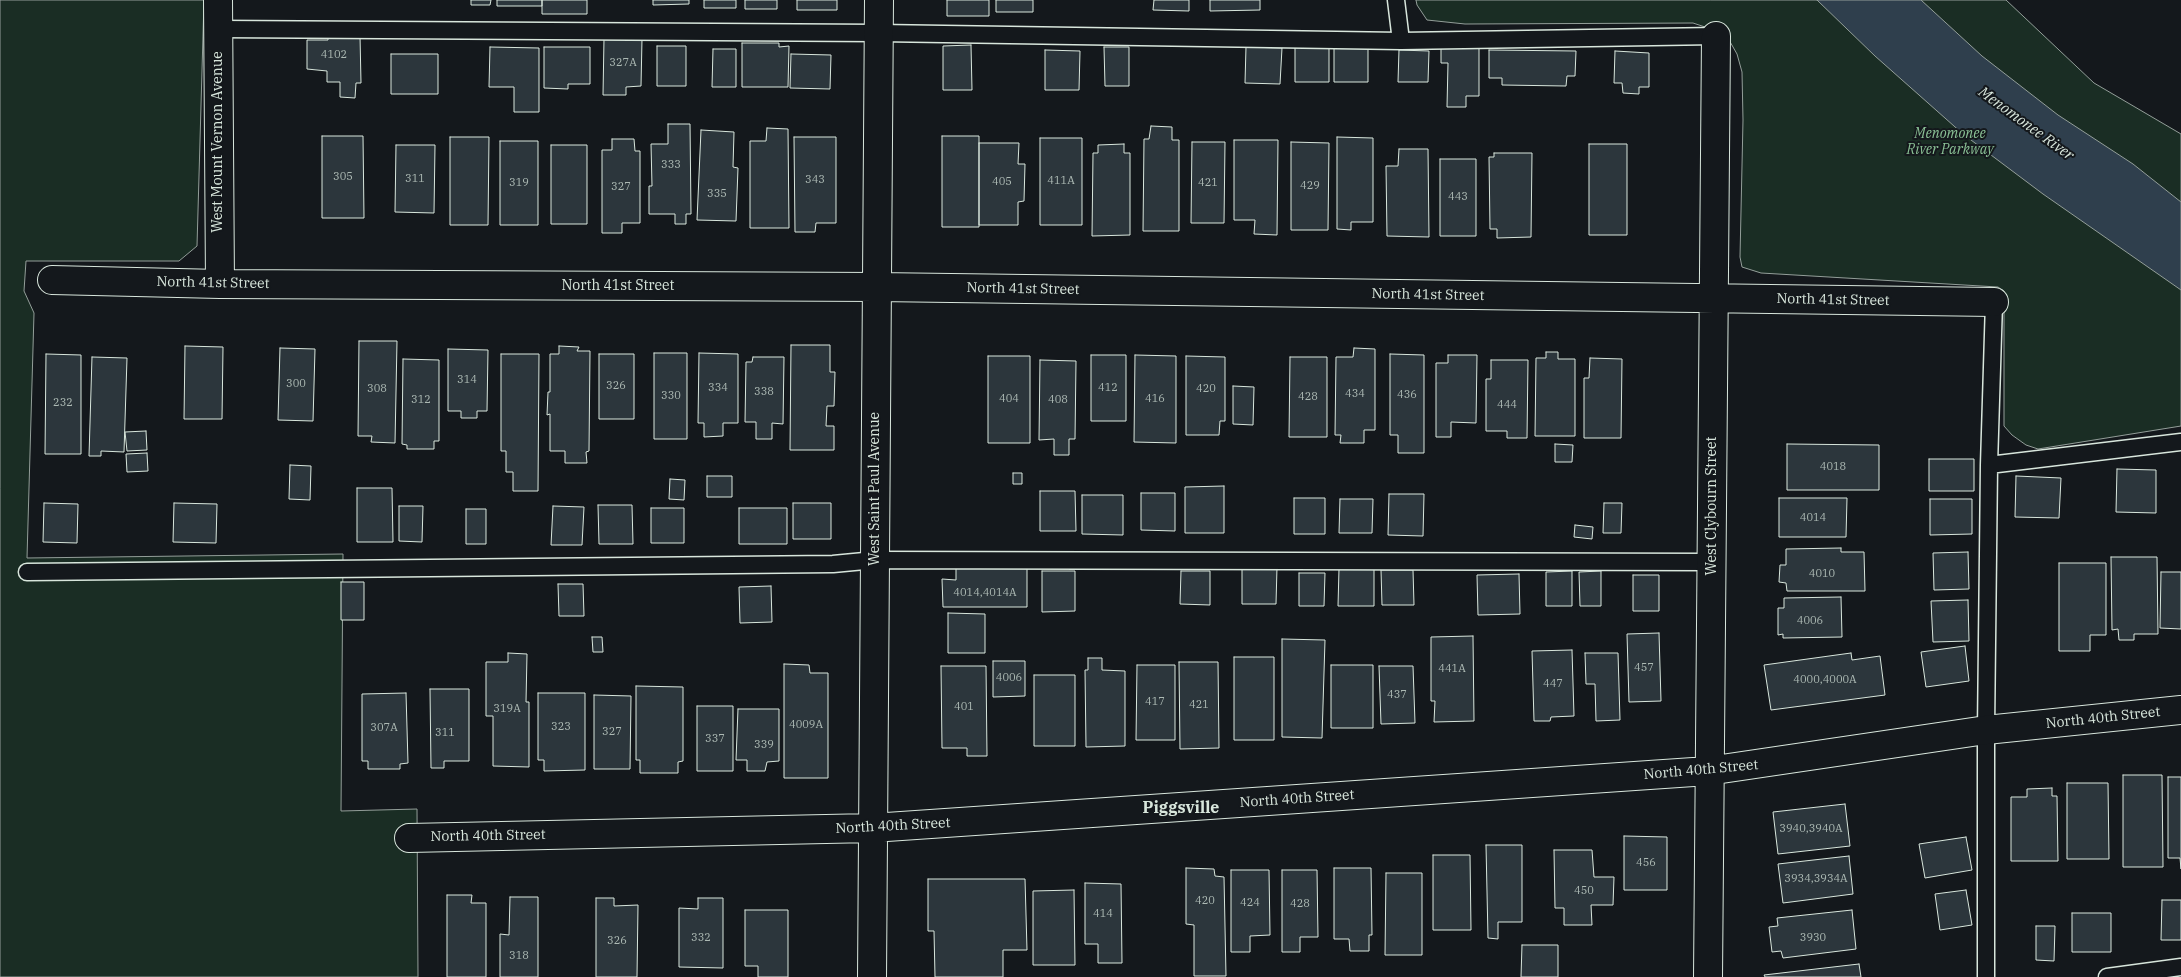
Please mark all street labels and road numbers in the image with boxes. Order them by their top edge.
street label: West Mount Vernon Avenue [210,51,226,233]
street label: North 41st Street [156,274,270,292]
street label: North 41st Street [561,278,675,294]
street label: North 41st Street [966,280,1080,298]
street label: North 41st Street [1371,286,1485,304]
street label: North 41st Street [1776,291,1890,309]
street label: West Saint Paul Avenue [867,412,883,566]
street label: West Clybourn Street [1704,437,1720,575]
street label: North 40th Street [2045,704,2161,732]
street label: North 40th Street [1643,757,1759,783]
street label: North 40th Street [1239,787,1355,811]
street label: North 40th Street [835,815,951,837]
street label: North 40th Street [430,827,546,845]

